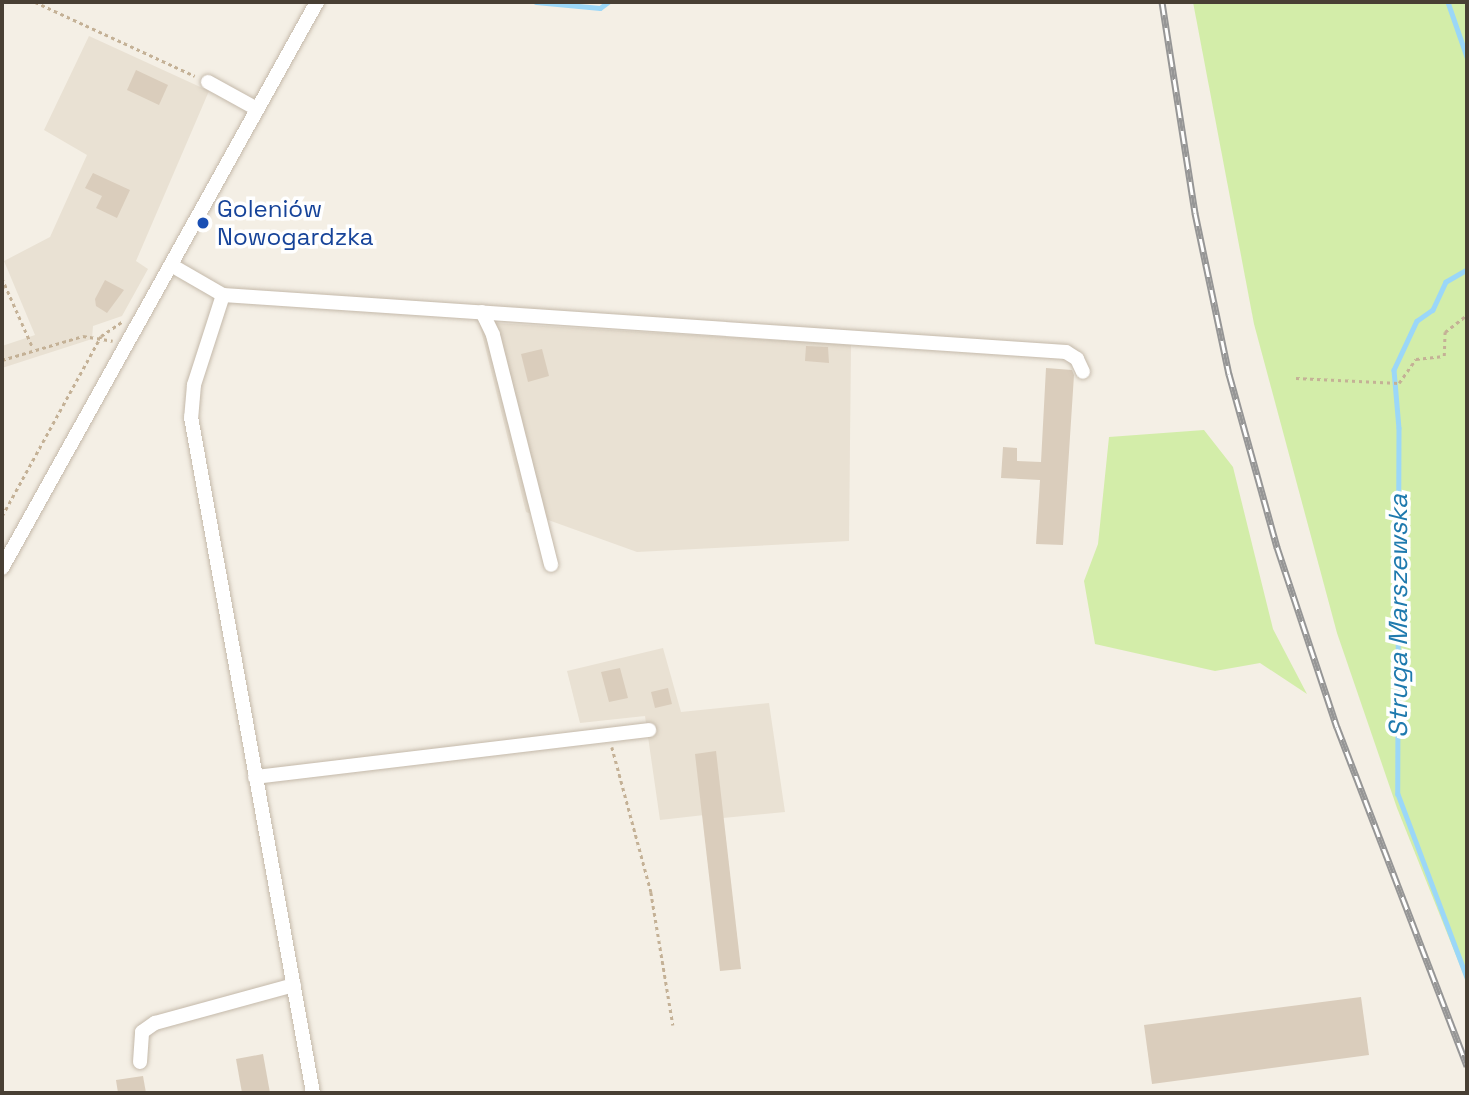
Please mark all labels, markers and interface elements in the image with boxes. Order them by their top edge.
place label: Goleniów Nowogardzka [217,195,374,251]
marker: Goleniów Nowogardzka [195,215,211,231]
water label: Struga Marszewska [1383,494,1415,738]

